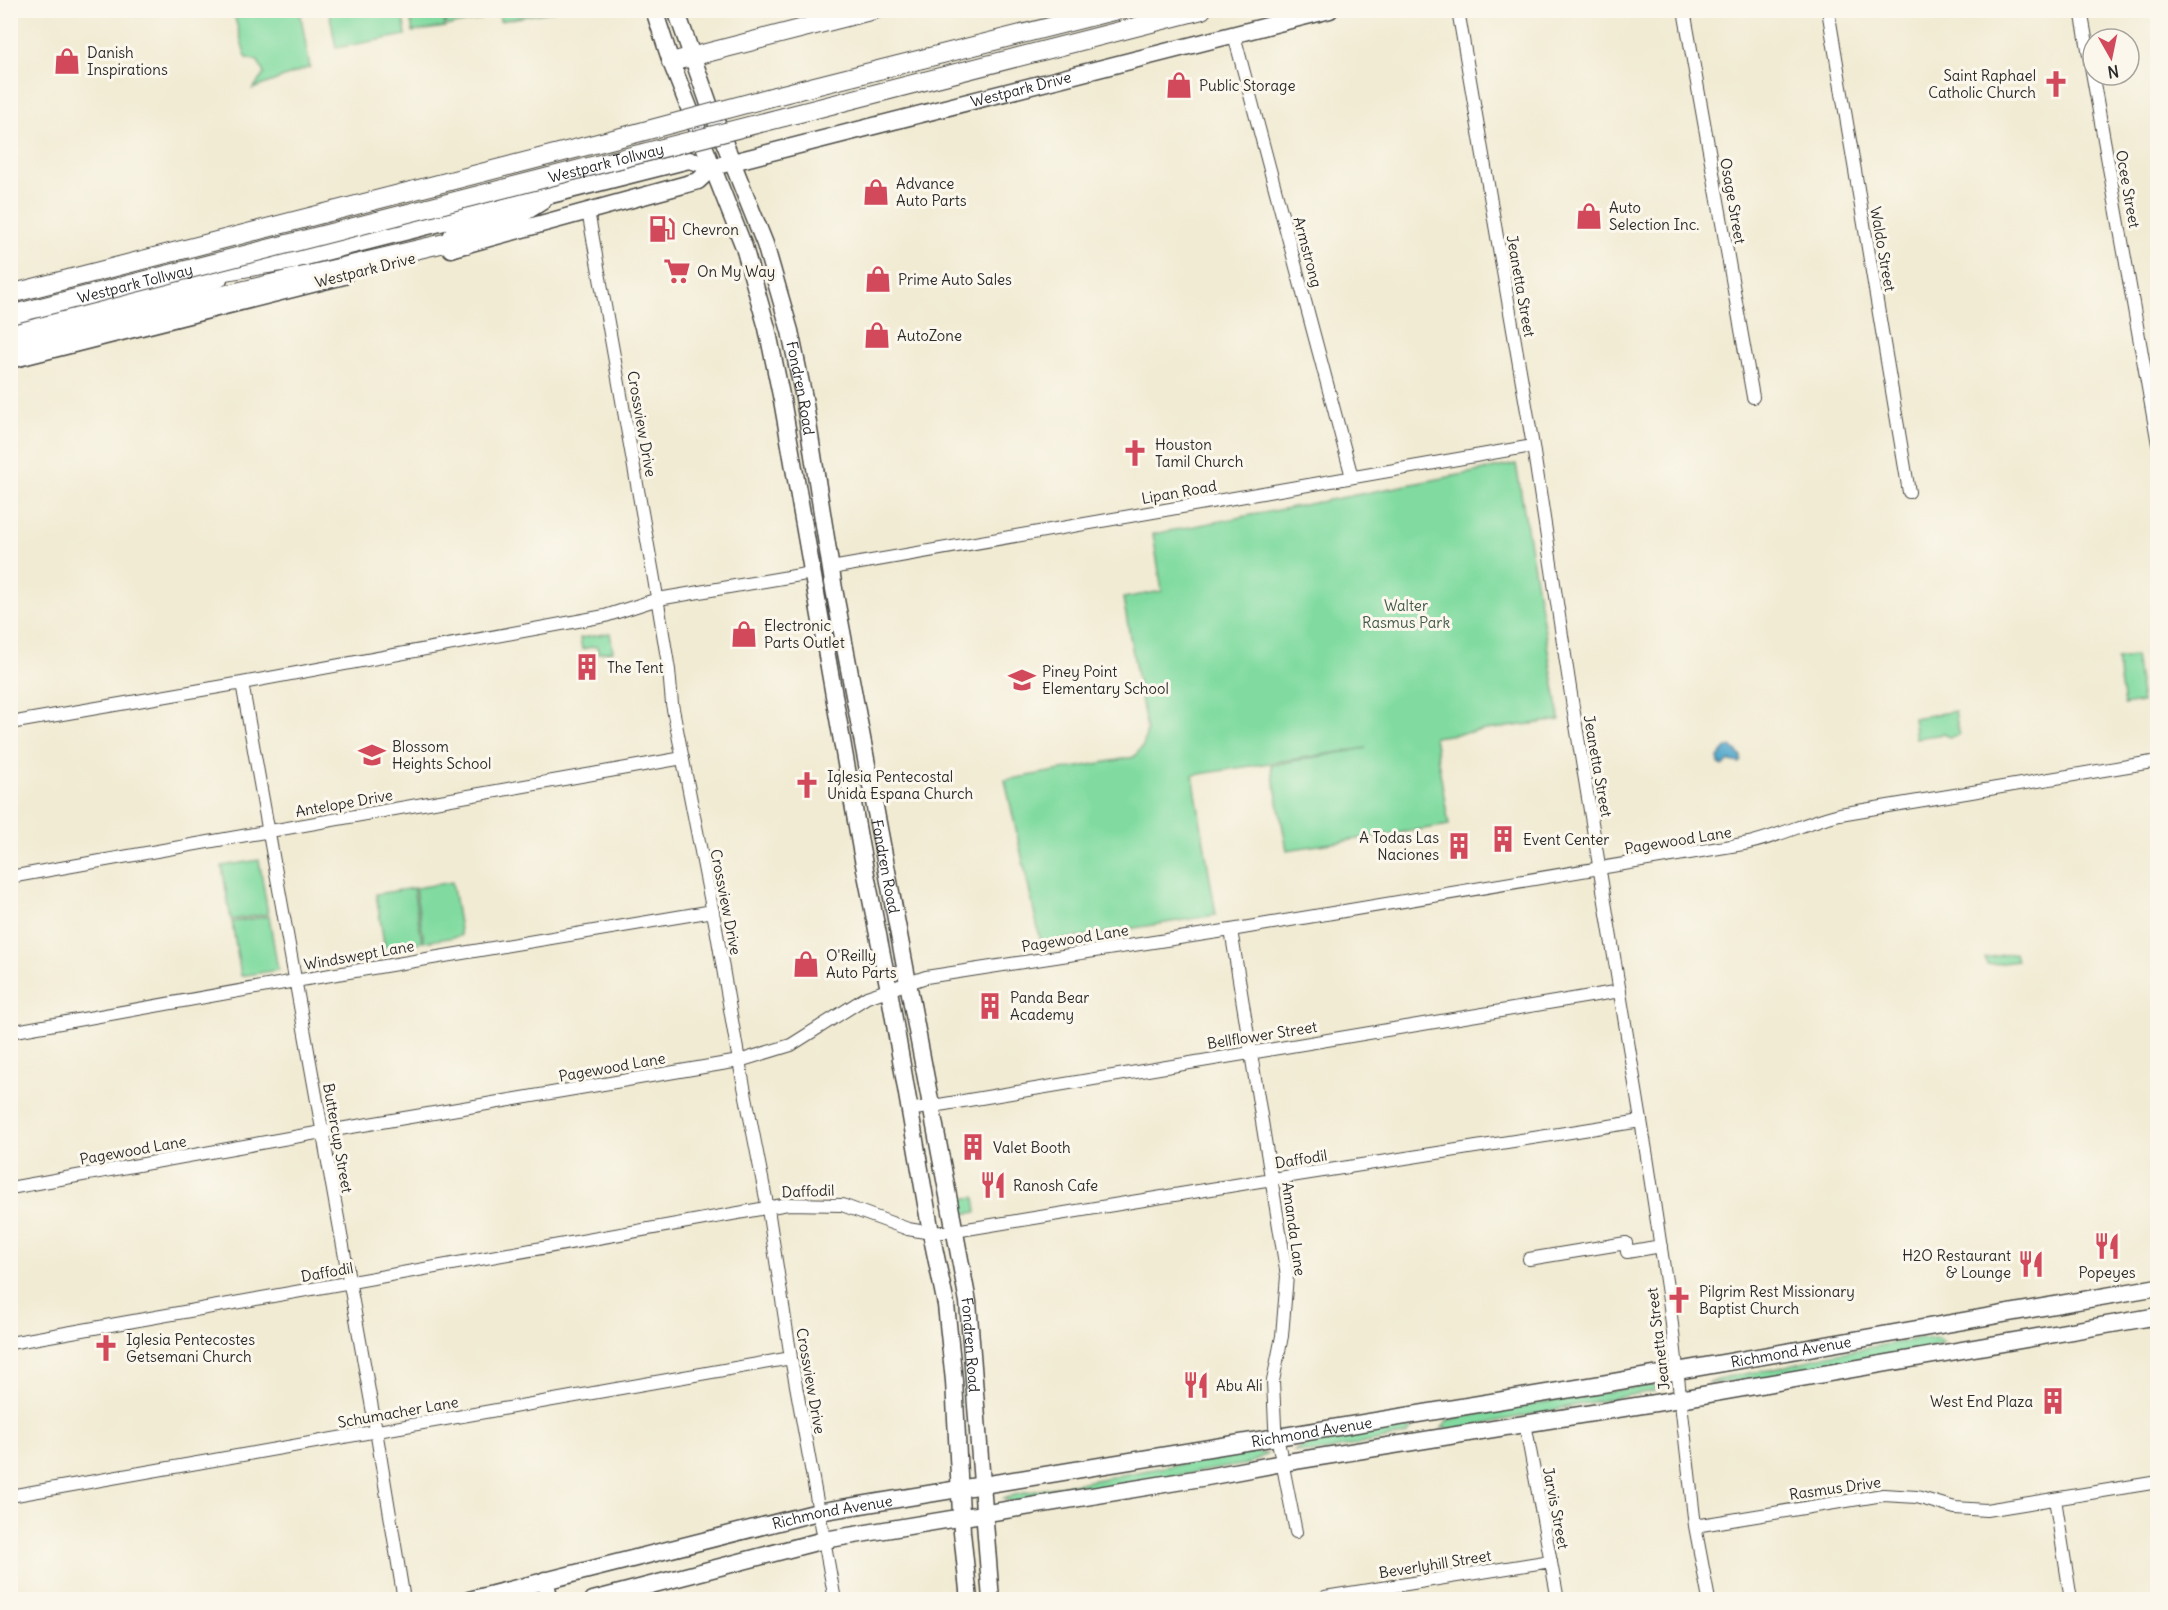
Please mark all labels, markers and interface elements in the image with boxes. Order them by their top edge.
north arrow [2081,27,2141,87]
place label: Danish Inspirations [87,43,168,79]
shop icon: Danish Inspirations [52,46,82,76]
text: N [2106,61,2120,83]
place label: Saint Raphael Catholic Church [1928,66,2036,102]
street label: Westpark Drive [968,67,1073,111]
church icon: Saint Raphael Catholic Church [2041,69,2071,99]
shop icon: Public Storage [1164,70,1194,100]
place label: Public Storage [1199,76,1295,95]
street label: Westpark Tollway [546,139,666,186]
street label: Ocee Street [2112,149,2144,229]
street label: Osage Street [1716,157,1750,245]
place label: Advance Auto Parts [896,174,967,210]
shop icon: Advance Auto Parts [861,177,891,207]
place label: Auto Selection Inc. [1609,198,1699,234]
shop icon: Auto Selection Inc. [1574,201,1604,231]
street label: Waldo Street [1866,205,1900,293]
fuel station icon: Chevron [647,214,677,244]
street label: Armstrong [1289,215,1327,289]
place label: Chevron [682,220,739,239]
street label: Jeanetta Street [1503,233,1539,339]
street label: Westpark Drive [313,248,417,292]
supermarket icon: On My Way [662,256,692,286]
street label: Westpark Tollway [75,259,195,307]
place label: On My Way [697,262,775,281]
shop icon: Prime Auto Sales [863,264,893,294]
place label: Prime Auto Sales [898,270,1012,289]
shop icon: AutoZone [862,320,892,350]
place label: AutoZone [897,326,962,345]
street label: Fondren Road [783,339,819,436]
street label: Crossview Drive [623,369,661,479]
place label: Houston Tamil Church [1155,435,1244,471]
church icon: Houston Tamil Church [1120,438,1150,468]
street label: Lipan Road [1140,476,1218,508]
park label: Walter Rasmus Park [1362,596,1450,632]
place label: Electronic Parts Outlet [764,616,845,652]
shop icon: Electronic Parts Outlet [729,619,759,649]
building icon: The Tent [572,652,602,682]
place label: The Tent [607,658,664,677]
place label: Piney Point Elementary School [1042,662,1169,698]
school or university icon: Piney Point Elementary School [1007,665,1037,695]
street label: Jeanetta Street [1580,713,1616,819]
place label: Blossom Heights School [392,737,491,773]
school or university icon: Blossom Heights School [357,740,387,770]
place label: Iglesia Pentecostal Unida Espana Church [827,767,974,803]
church icon: Iglesia Pentecostal Unida Espana Church [792,770,822,800]
street label: Antelope Drive [294,785,394,821]
street label: Fondren Road [868,818,904,915]
street label: Pagewood Lane [1623,822,1733,858]
building icon: Event Center [1488,824,1518,854]
place label: A Todas Las Naciones [1359,828,1439,864]
place label: Event Center [1523,830,1609,849]
building icon: A Todas Las Naciones [1444,831,1474,861]
street label: Crossview Drive [706,847,746,957]
street label: Pagewood Lane [1020,920,1130,956]
street label: Windswept Lane [302,936,416,974]
place label: O'Reilly Auto Parts [826,946,897,982]
shop icon: O'Reilly Auto Parts [791,949,821,979]
place label: Panda Bear Academy [1010,988,1089,1024]
building icon: Panda Bear Academy [975,991,1005,1021]
street label: Bellflower Street [1206,1017,1318,1053]
street label: Pagewood Lane [557,1048,667,1086]
street label: Buttercup Street [319,1082,357,1194]
street label: Pagewood Lane [78,1131,188,1169]
building icon: Valet Booth [958,1132,988,1162]
place label: Valet Booth [993,1138,1071,1157]
street label: Daffodil [1273,1145,1329,1173]
restaurant icon: Ranosh Cafe [978,1170,1008,1200]
place label: Ranosh Cafe [1013,1176,1098,1195]
street label: Daffodil [781,1181,835,1201]
street label: Amanda Lane [1278,1181,1310,1277]
restaurant icon: Popeyes [2092,1231,2122,1261]
place label: H2O Restaurant & Lounge [1902,1246,2011,1282]
restaurant icon: H2O Restaurant & Lounge [2016,1249,2046,1279]
street label: Daffodil [299,1258,355,1286]
place label: Popeyes [2078,1263,2136,1282]
place label: Pilgrim Rest Missionary Baptist Church [1699,1282,1855,1318]
church icon: Pilgrim Rest Missionary Baptist Church [1664,1285,1694,1315]
street label: Jeanetta Street [1642,1287,1674,1391]
street label: Fondren Road [958,1296,984,1393]
street label: Crossview Drive [792,1326,830,1436]
place label: Iglesia Pentecostes Getsemani Church [126,1330,255,1366]
street label: Richmond Avenue [1729,1331,1853,1371]
church icon: Iglesia Pentecostes Getsemani Church [91,1333,121,1363]
restaurant icon: Abu Ali [1181,1370,1211,1400]
place label: Abu Ali [1216,1376,1263,1395]
building icon: West End Plaza [2038,1386,2068,1416]
street label: Schumacher Lane [336,1392,460,1432]
place label: West End Plaza [1930,1392,2033,1411]
street label: Richmond Avenue [1250,1412,1373,1451]
street label: Jarvis Street [1539,1465,1573,1551]
street label: Rasmus Drive [1788,1472,1882,1504]
street label: Richmond Avenue [770,1491,894,1533]
street label: Beverlyhill Street [1377,1546,1493,1582]

